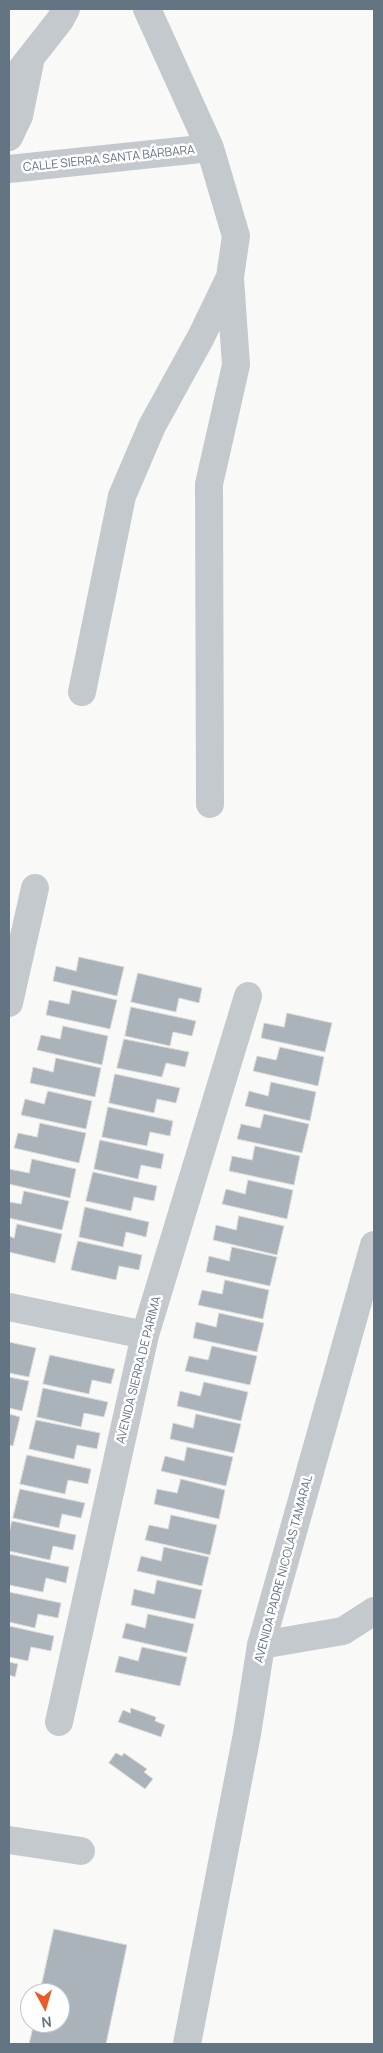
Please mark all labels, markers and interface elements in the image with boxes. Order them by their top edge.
street label: CALLE SIERRA SANTA BÁRBARA [23,143,195,175]
street label: AVENIDA SIERRA DE PARIMA [114,1295,164,1445]
street label: AVENIDA PADRE NICOLAS TAMARAL [252,1474,316,1664]
north arrow [20,1983,70,2033]
text: N [41,2012,53,2032]

